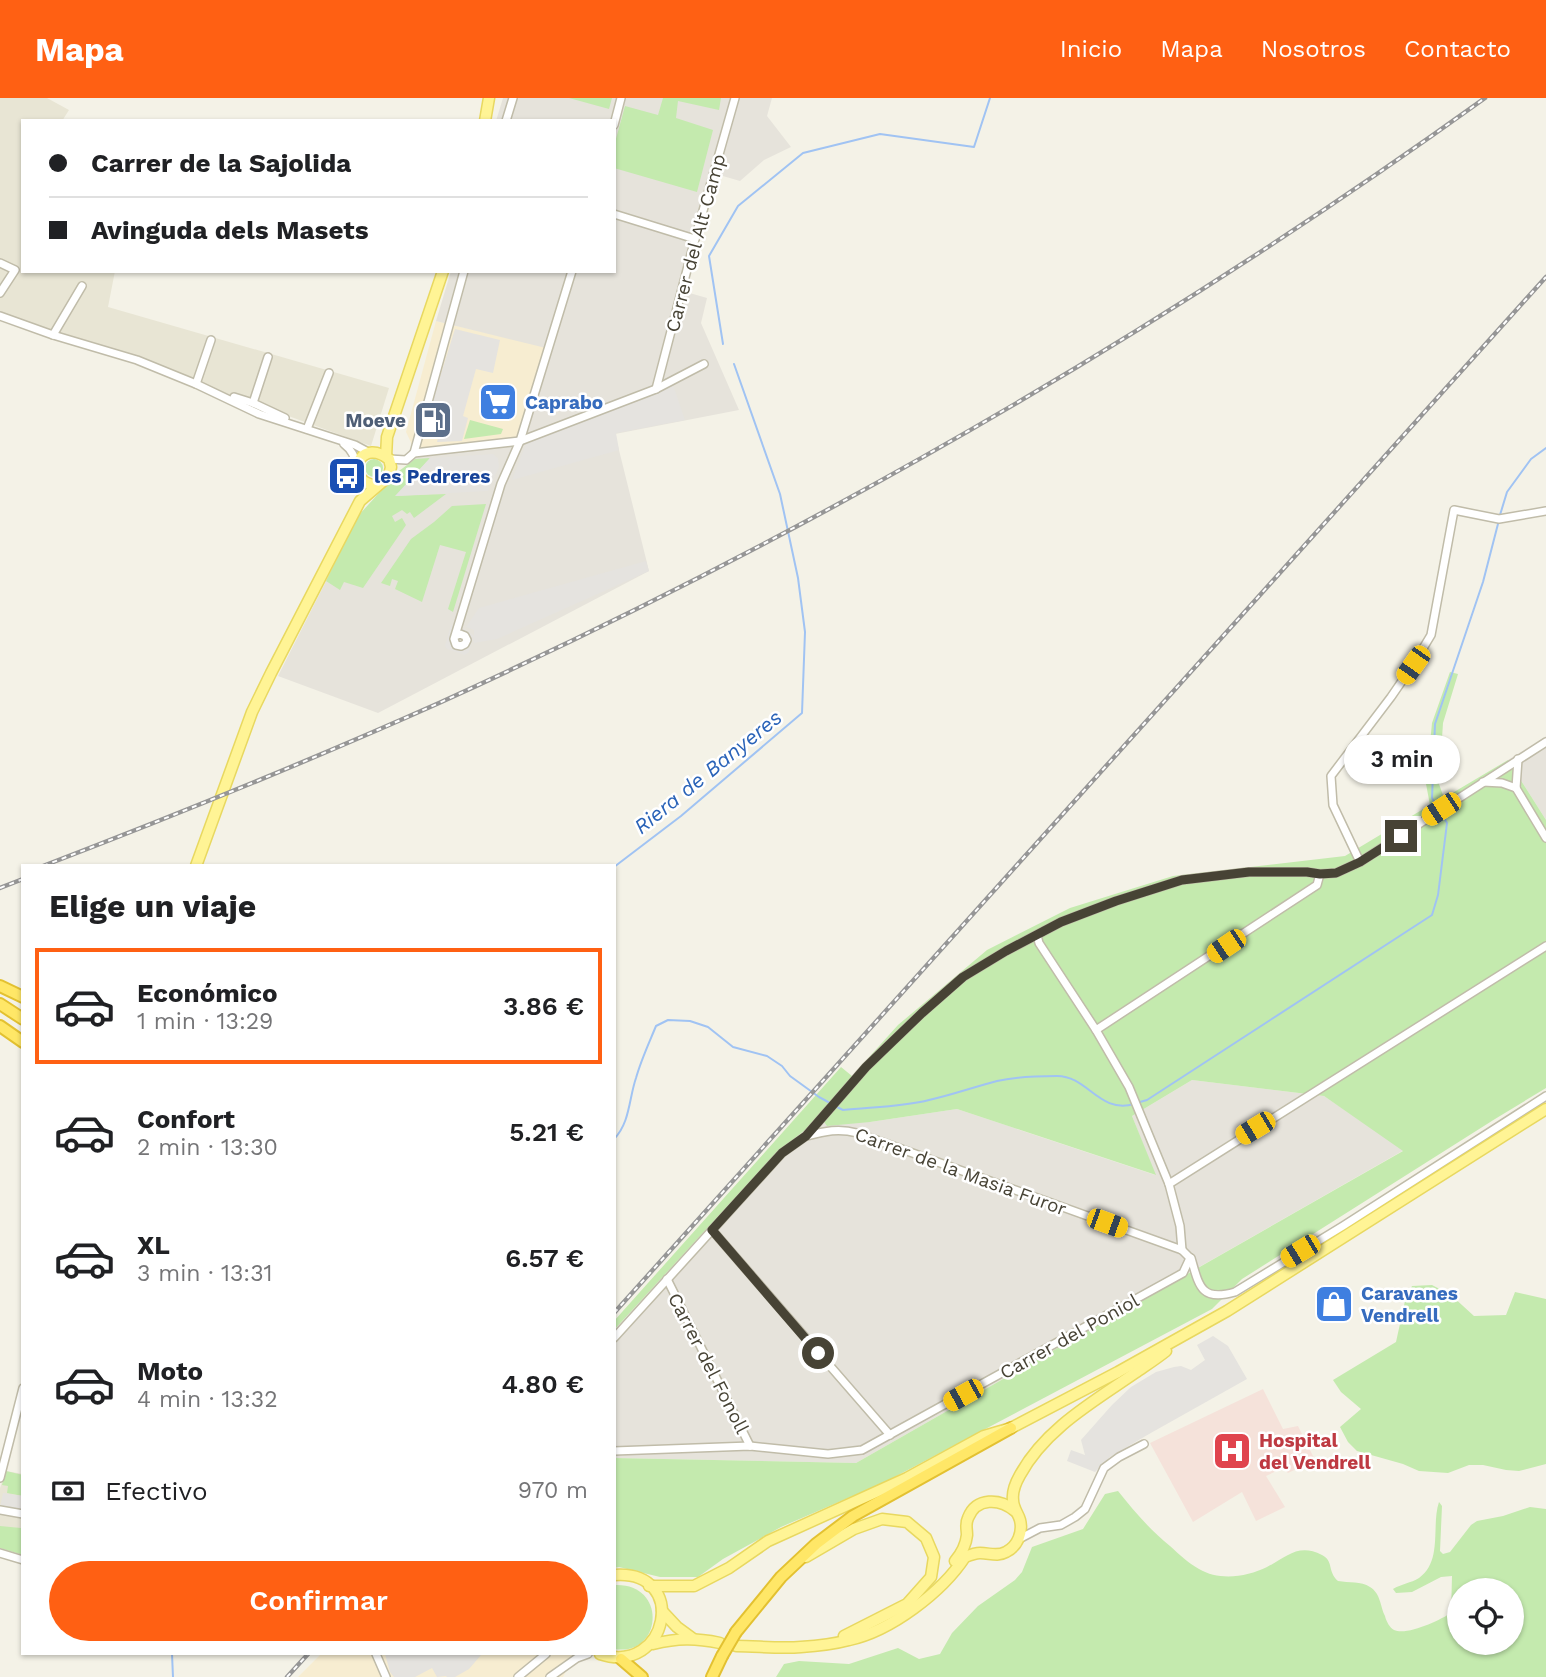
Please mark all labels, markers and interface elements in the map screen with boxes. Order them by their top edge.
text: Mapa [35,30,124,69]
text: Inicio [1060,35,1122,63]
text: Mapa [1160,35,1223,63]
text: Nosotros [1261,35,1366,63]
text: Contacto [1404,35,1511,63]
text: Carrer de la Sajolida [91,148,351,178]
street label: Carrer del Alt Camp [661,151,730,335]
text: Avinguda dels Masets [91,215,369,245]
supermarket icon: Caprabo [477,381,519,423]
place label: Caprabo [525,391,603,414]
fuel station icon: Moeve [412,399,454,441]
place label: Moeve [345,409,406,432]
bus stop icon: les Pedreres [326,455,368,497]
place label: les Pedreres [374,465,490,488]
car [1393,642,1434,688]
water label: Riera de Banyeres [629,704,787,839]
callout: 3 min [1343,734,1459,784]
text: 3 min [1370,746,1434,773]
car [1418,789,1465,829]
route end [1385,820,1417,852]
text: Elige un viaje [49,887,256,925]
car [1203,926,1250,966]
icon: car [53,975,116,1038]
text: Económico [137,978,278,1008]
text: 3.86 € [503,991,584,1021]
text: 1 min · 13:29 [137,1008,273,1035]
icon: car [53,1101,116,1164]
text: Confort [137,1104,235,1134]
car [1232,1108,1279,1148]
text: 5.21 € [509,1117,584,1147]
street label: Carrer de la Masia Furor [852,1122,1070,1221]
text: 2 min · 13:30 [137,1134,278,1161]
car [1084,1206,1131,1240]
icon: car [53,1227,116,1290]
text: XL [137,1230,170,1260]
car [1277,1231,1324,1271]
text: 6.57 € [505,1243,584,1273]
text: 3 min · 13:31 [137,1260,273,1287]
place label: Caravanes Vendrell [1361,1282,1458,1327]
shop icon: Caravanes Vendrell [1313,1283,1355,1325]
street label: Carrer del Fonoll [663,1289,754,1438]
street label: Carrer del Poniol [996,1289,1143,1384]
route start [802,1337,834,1369]
icon: car [53,1353,116,1416]
text: Moto [137,1356,203,1386]
text: 4.80 € [501,1369,584,1399]
car [940,1376,987,1414]
text: 4 min · 13:32 [137,1386,278,1413]
place label: Hospital del Vendrell [1259,1429,1372,1474]
hospital icon: Hospital del Vendrell [1211,1430,1253,1472]
icon: cash [49,1472,87,1510]
text: Efectivo [105,1476,208,1506]
text: 970 m [518,1477,588,1504]
button: Confirmar [49,1561,588,1641]
map controls [1447,1578,1524,1655]
button: locate [1447,1578,1524,1655]

